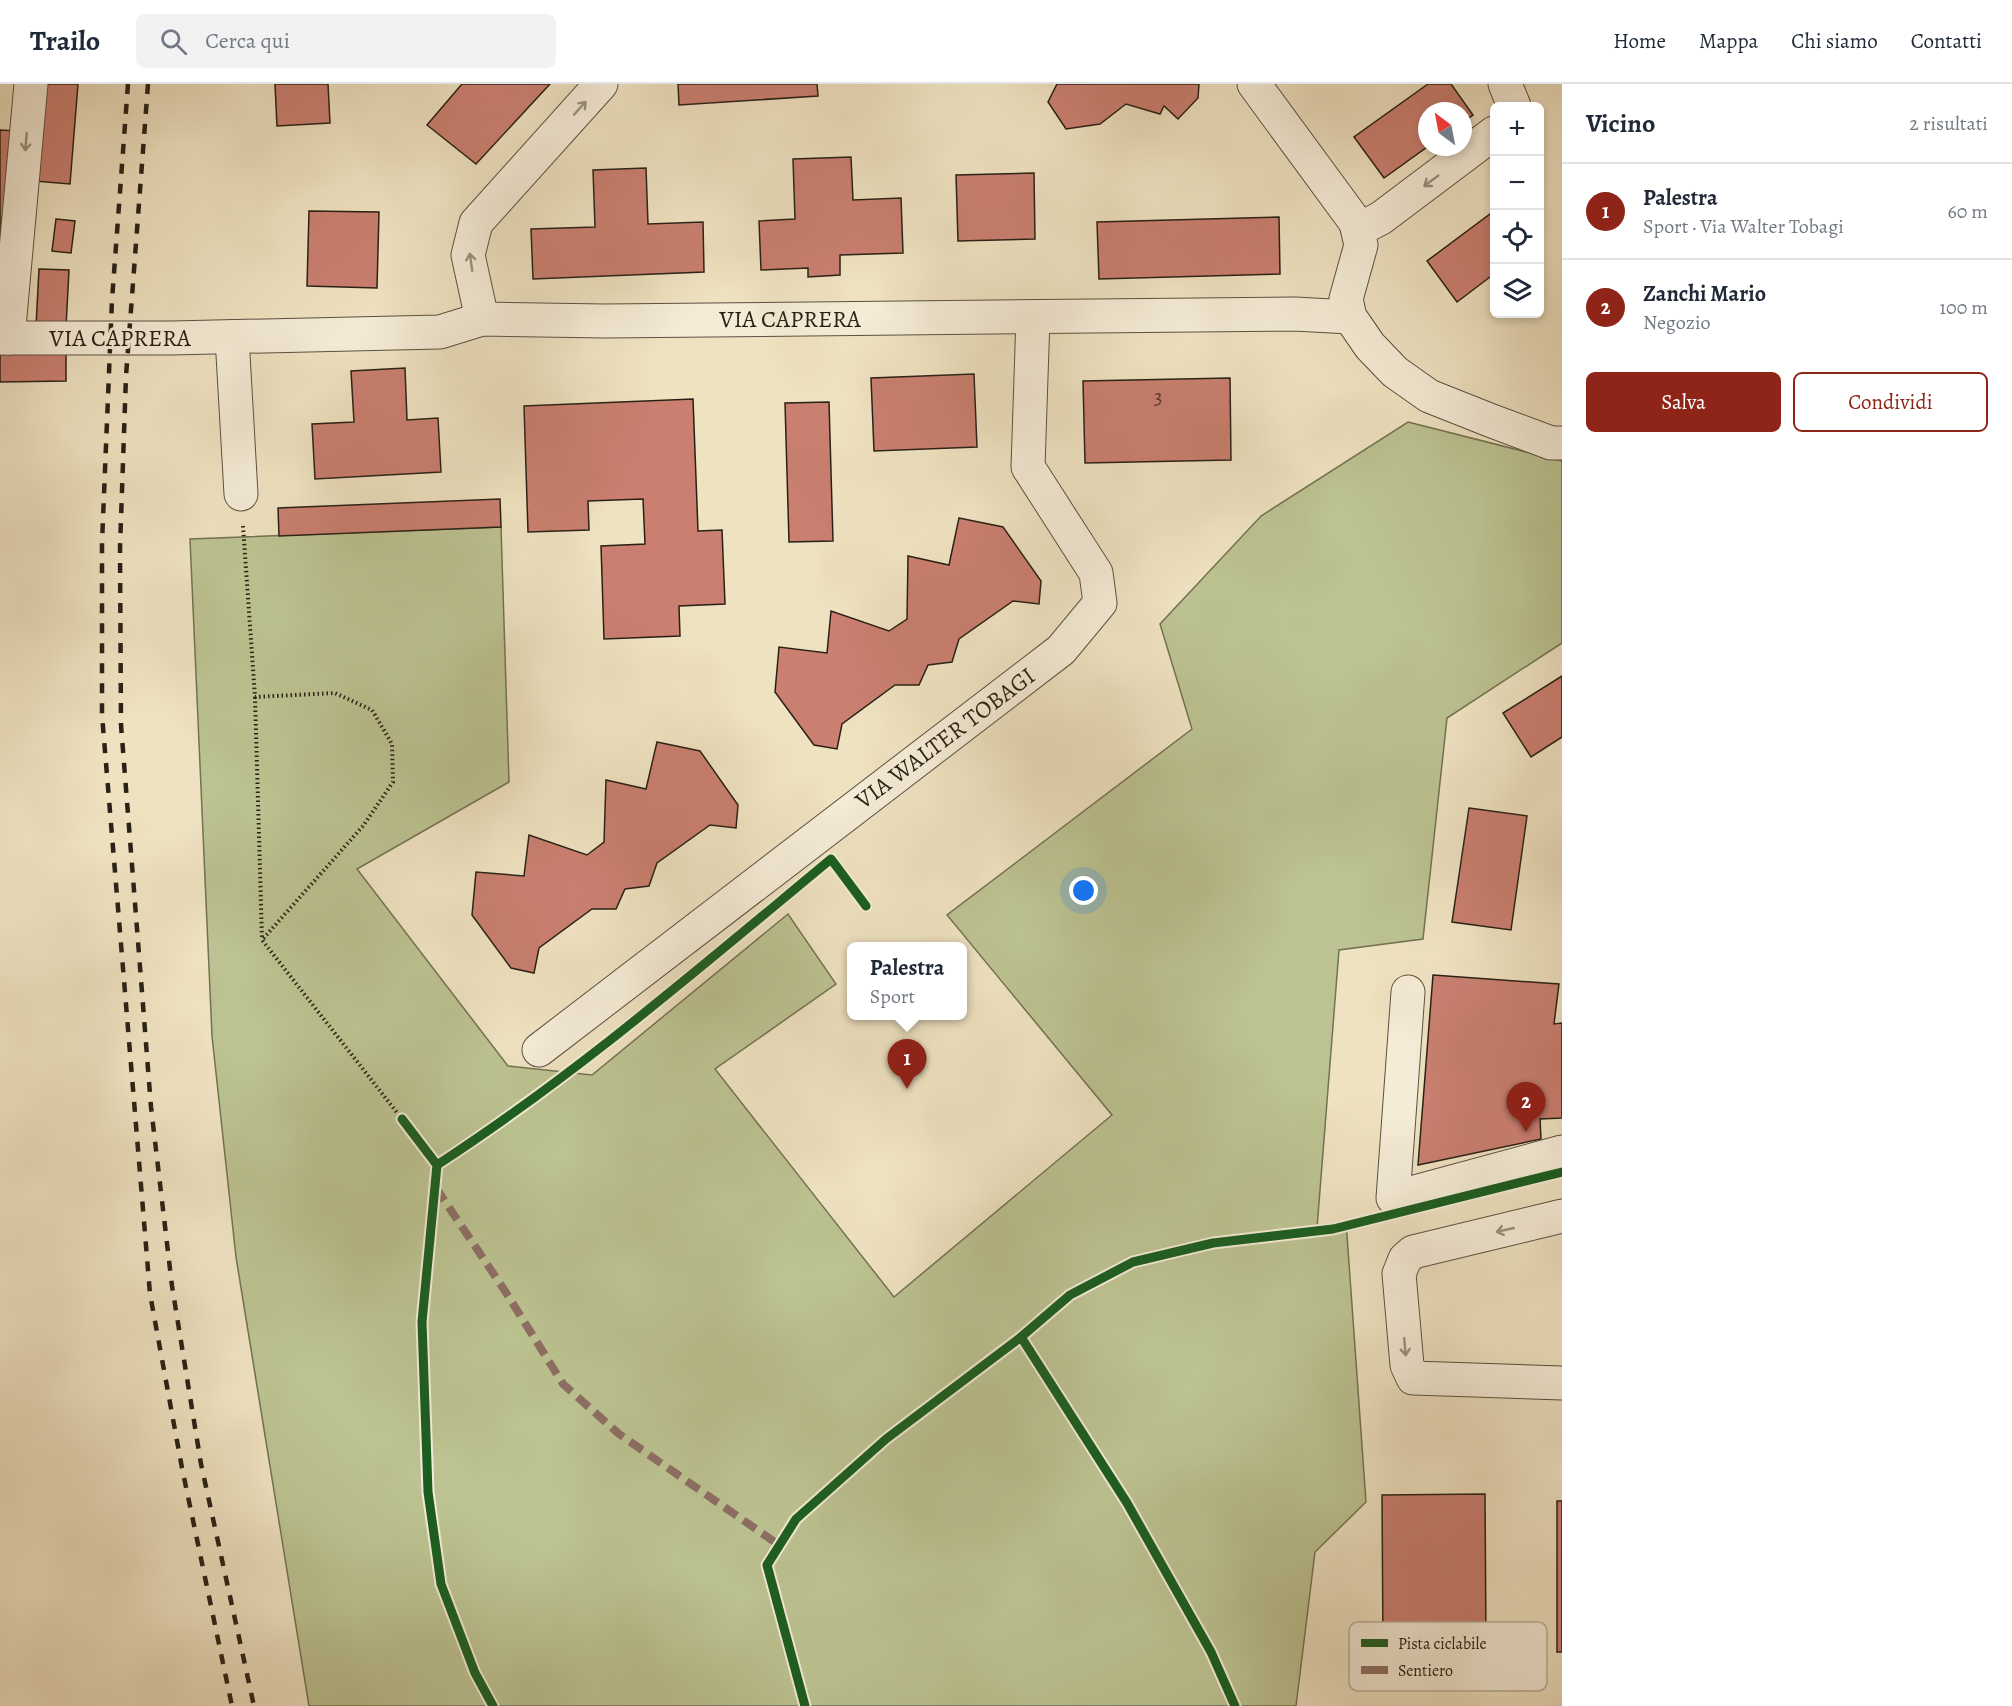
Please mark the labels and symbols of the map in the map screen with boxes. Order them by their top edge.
one-way arrow [573,101,587,116]
north arrow [1418,102,1472,156]
one-way arrow [20,132,31,152]
one-way arrow [1423,174,1439,187]
one-way arrow [465,253,476,272]
street label: VIA CAPRERA [718,303,862,335]
street label: VIA CAPRERA [48,322,192,354]
house number: 3 [1154,383,1162,411]
street label: VIA WALTER TOBAGI [848,660,1041,817]
your location [1069,876,1098,905]
pin: 1 [888,1040,926,1089]
pin: 2 [1506,1082,1546,1132]
one-way arrow [1496,1224,1515,1236]
one-way arrow [1400,1336,1411,1356]
legend [1349,1622,1547,1691]
text: Pista ciclabile [1398,1633,1487,1655]
text: Sentiero [1398,1660,1453,1682]

